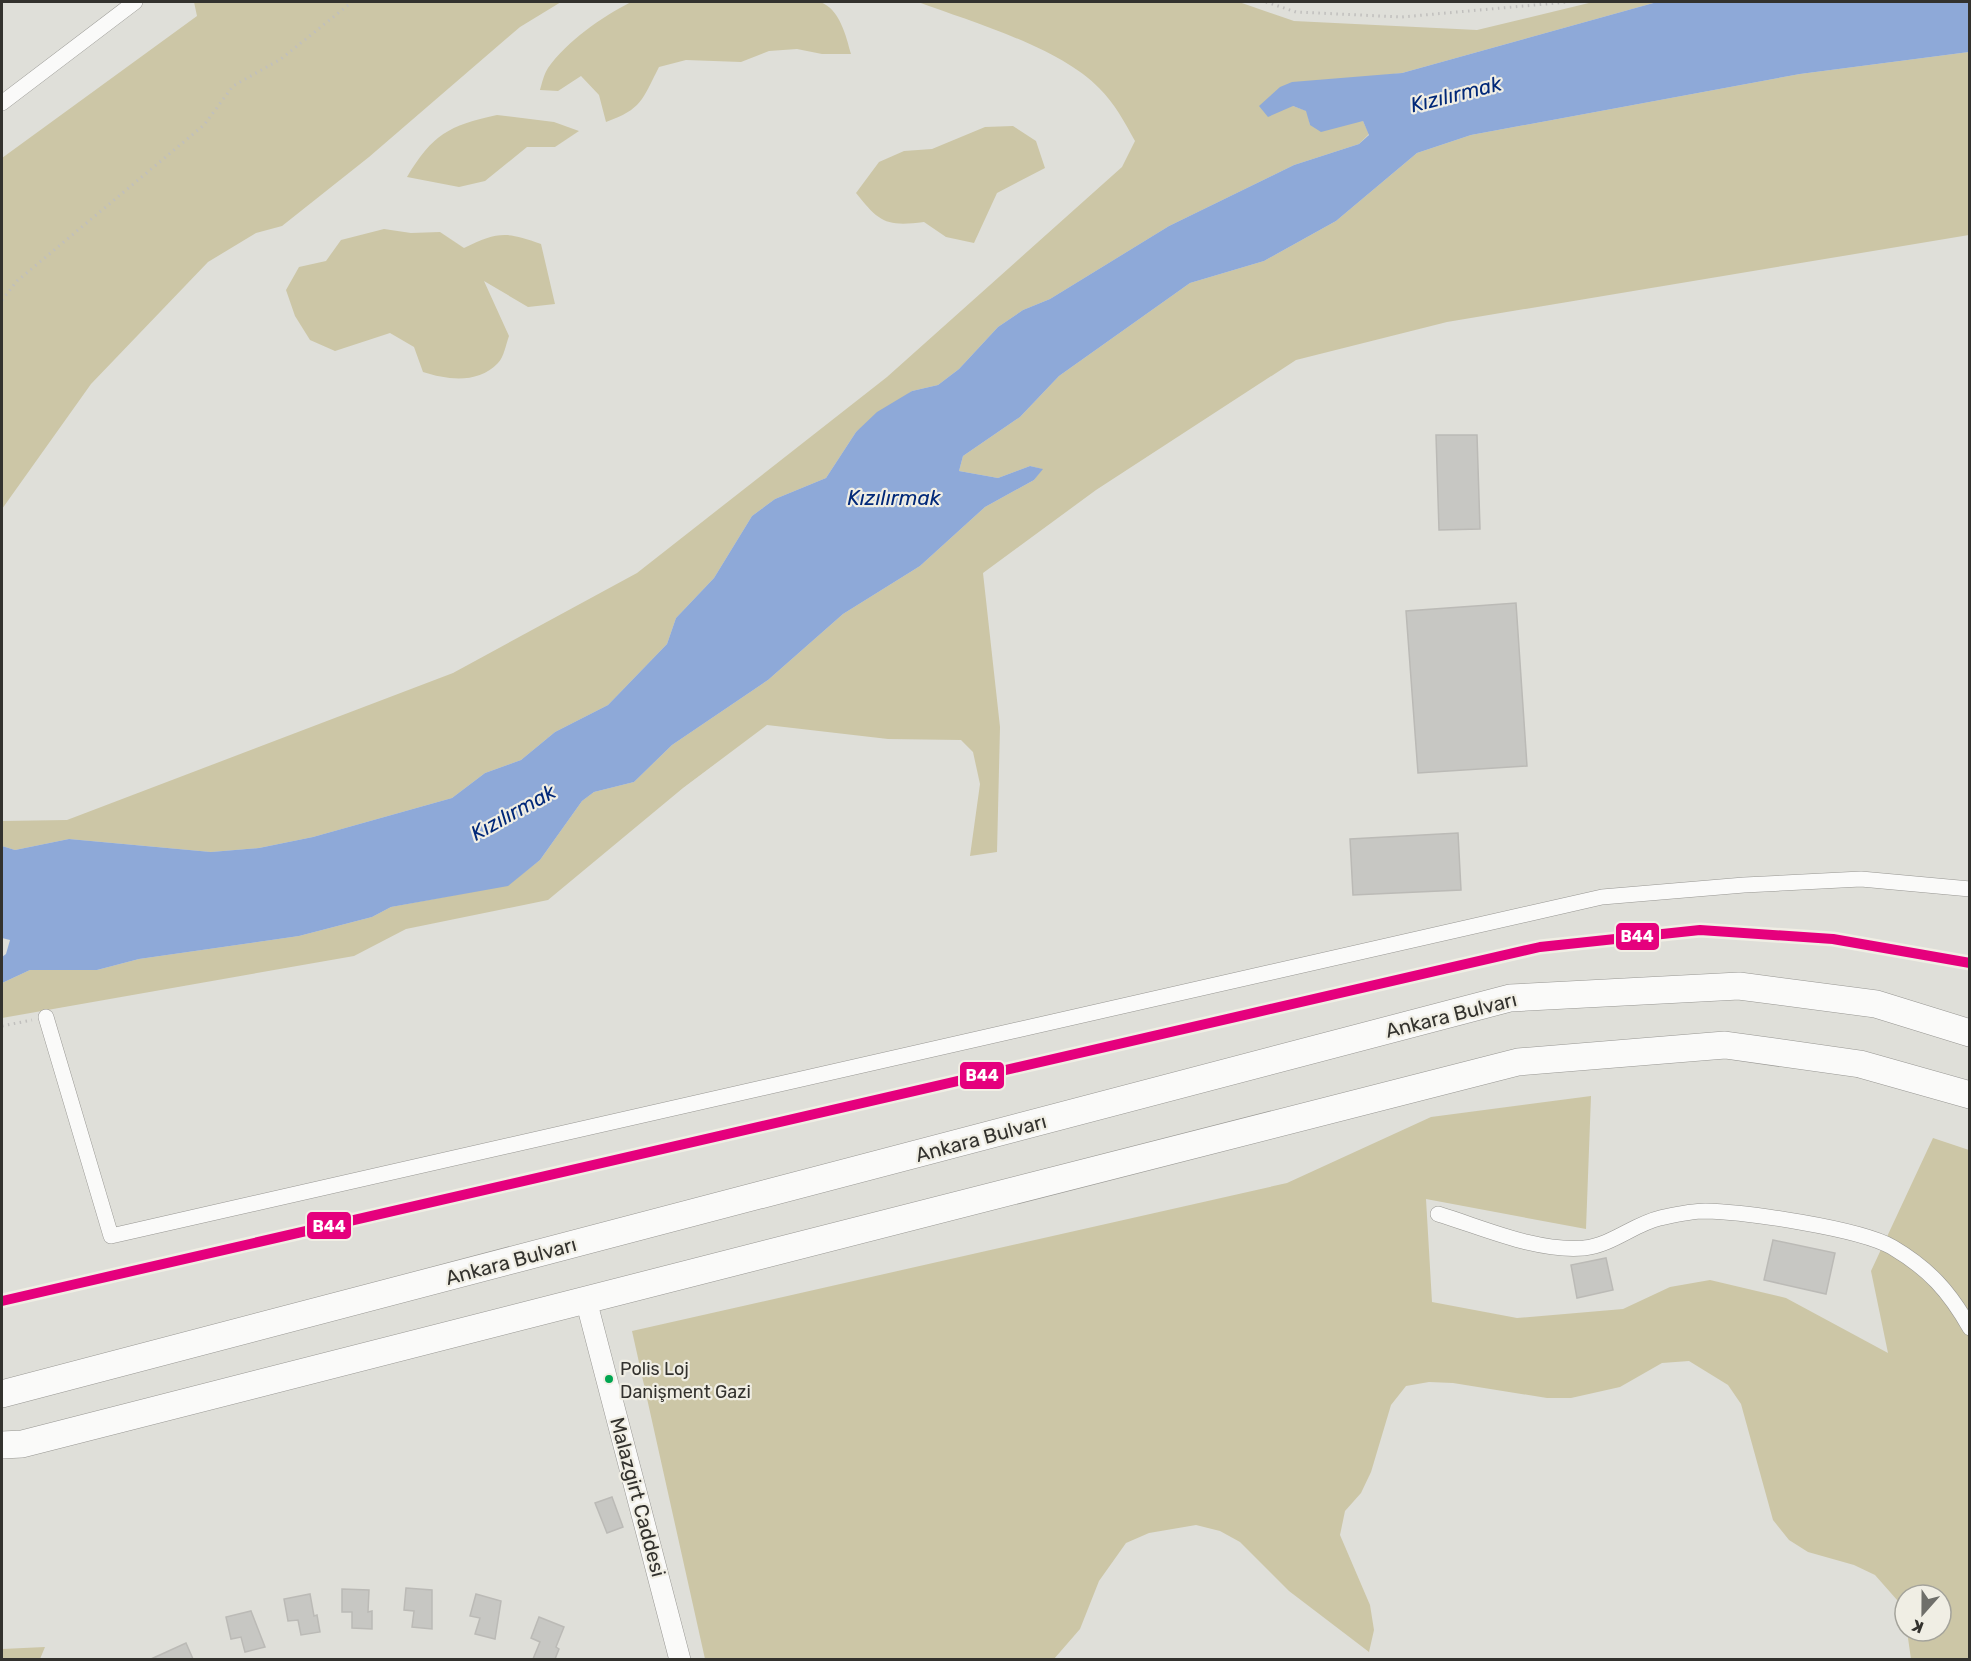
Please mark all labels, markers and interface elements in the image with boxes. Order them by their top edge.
water label: Kızılırmak [1408,70,1505,117]
water label: Kızılırmak [847,485,942,510]
water label: Kızılırmak [466,778,561,846]
line badge: B44 [1615,922,1660,951]
text: B44 [1620,927,1654,946]
street label: Ankara Bulvarı [1383,987,1519,1043]
line badge: B44 [959,1061,1005,1090]
text: B44 [965,1066,999,1085]
street label: Ankara Bulvarı [913,1109,1049,1167]
line badge: B44 [306,1211,352,1240]
text: B44 [312,1217,346,1236]
street label: Ankara Bulvarı [443,1232,579,1290]
place label: Polis Loj Danişment Gazi [620,1358,751,1403]
marker: Polis Loj Danişment Gazi [603,1373,615,1385]
street label: Malazgirt Caddesi [605,1415,671,1579]
north arrow [1893,1583,1953,1643]
text: K [1909,1616,1926,1637]

